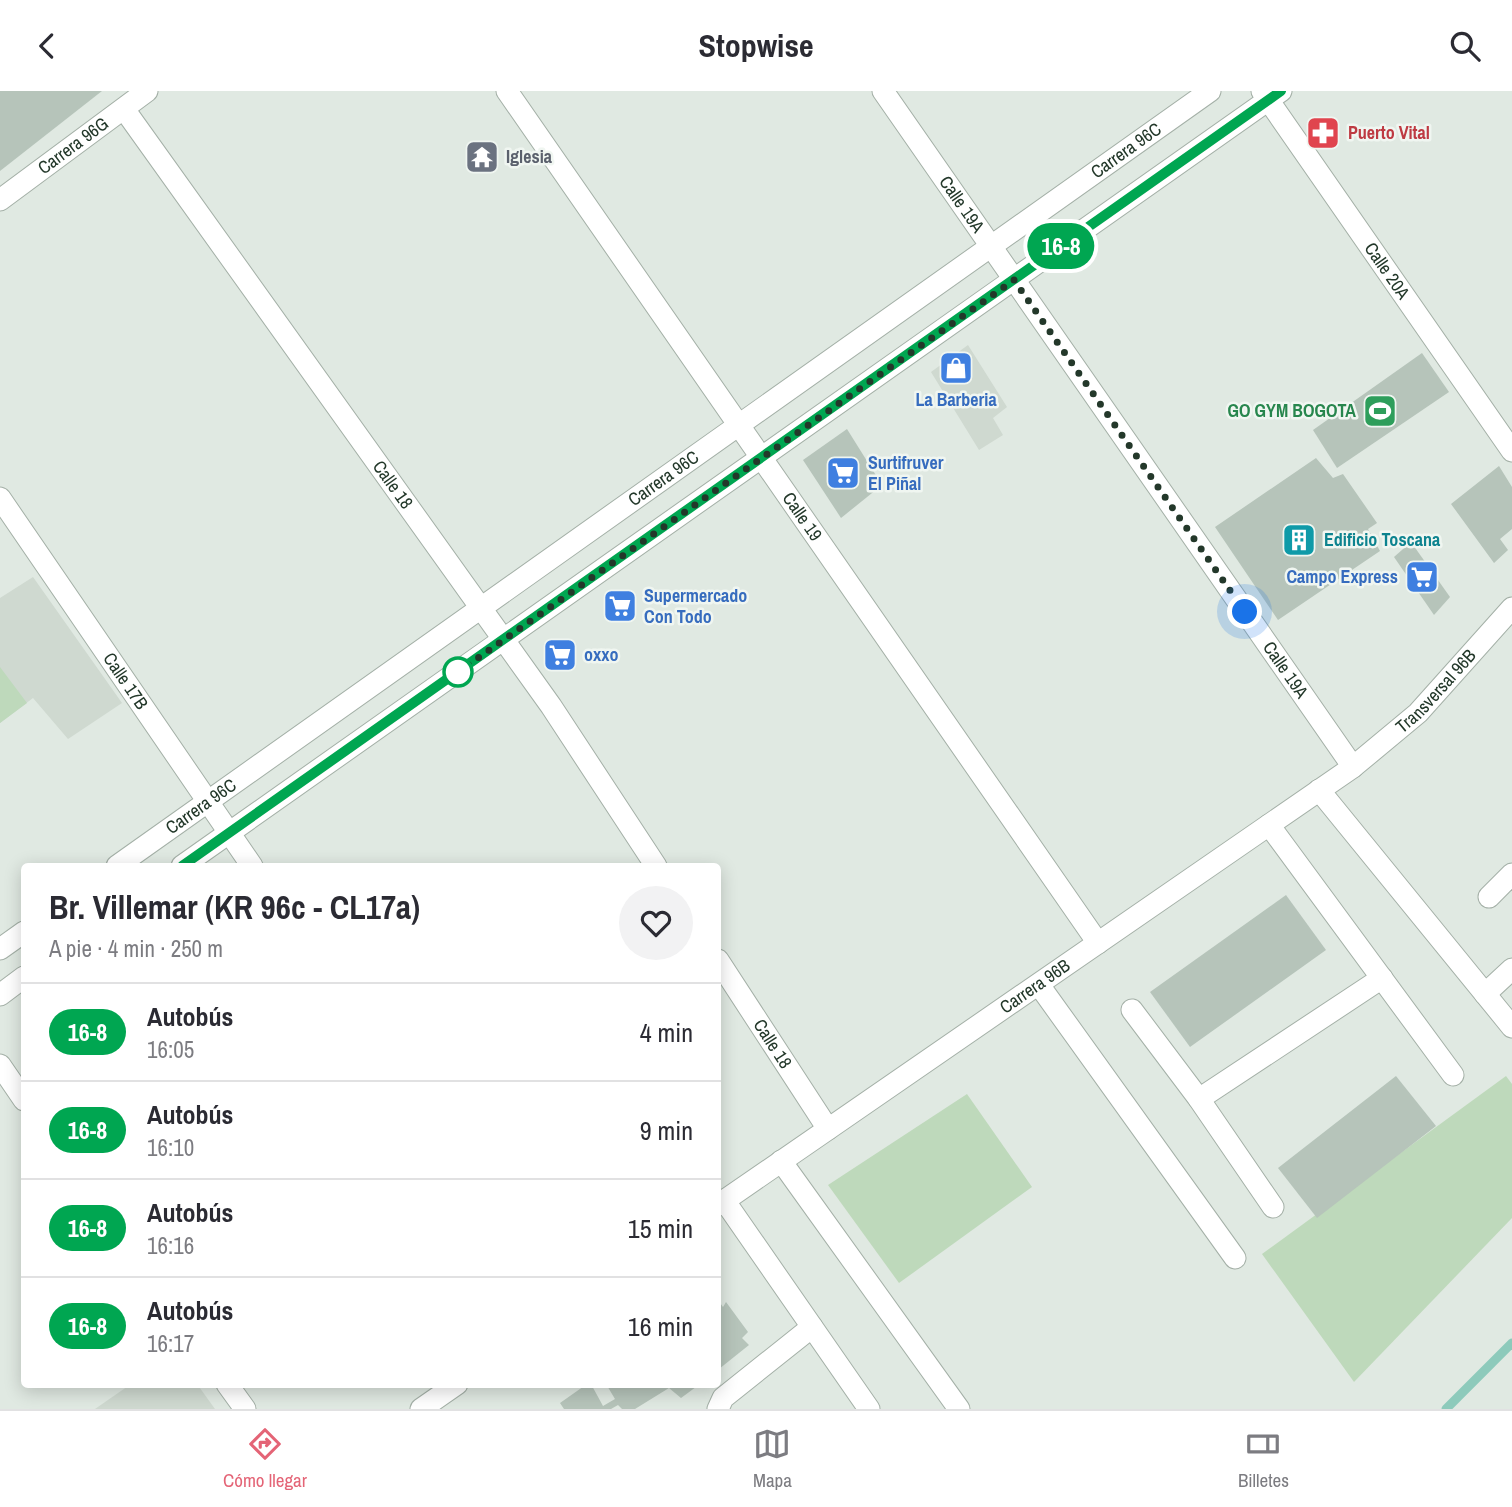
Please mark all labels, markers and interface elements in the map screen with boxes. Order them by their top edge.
text: Stopwise [698,24,814,67]
icon: back [28,27,66,65]
icon: search [1446,27,1484,65]
street label: Carrera 96G [32,111,113,180]
pharmacy icon: Puerto Vital [1304,114,1342,152]
street label: Carrera 96C [1085,116,1166,184]
place label: Puerto Vital [1348,120,1430,145]
temple icon: Iglesia [463,138,501,176]
place label: Iglesia [506,144,553,169]
street label: Calle 19A [934,171,991,238]
line badge: 16-8 [1012,223,1110,269]
text: 16-8 [1041,230,1081,262]
street label: Calle 20A [1359,237,1416,304]
shop icon: La Barberia [937,349,975,387]
place label: La Barberia [915,387,997,412]
sports icon: GO GYM BOGOTA [1361,392,1399,430]
place label: GO GYM BOGOTA [1227,398,1356,423]
street label: Carrera 96C [623,444,704,512]
place label: Surtifruver El Piñal [868,450,944,496]
supermarket icon: Surtifruver El Piñal [824,454,862,492]
street label: Calle 18 [367,455,419,514]
street label: Calle 19 [777,487,828,546]
building icon: Edificio Toscana [1280,521,1318,559]
place label: Edificio Toscana [1324,527,1441,552]
supermarket icon: Campo Express [1403,558,1441,596]
place label: Campo Express [1286,564,1398,589]
place label: Supermercado Con Todo [644,583,747,629]
supermarket icon: Supermercado Con Todo [601,587,639,625]
your location [1227,594,1262,629]
supermarket icon: oxxo [541,636,579,674]
street label: Calle 19A [1257,636,1314,703]
place label: oxxo [584,642,618,667]
street label: Transversal 96B [1390,643,1481,738]
street label: Calle 17B [97,647,154,714]
unlabelled marker [443,657,473,687]
street label: Carrera 96C [160,772,241,840]
text: Br. Villemar (KR 96c - CL17a) [49,885,420,929]
button: heart [619,886,693,960]
text: A pie · 4 min · 250 m [49,933,223,964]
street label: Carrera 96B [994,953,1075,1019]
text: Autobús [147,999,233,1034]
street label: Calle 18 [748,1014,798,1073]
text: 4 min [640,1015,693,1050]
text: 16-8 [68,1016,107,1048]
text: 16:05 [147,1034,194,1065]
text: Autobús [147,1097,233,1132]
text: 9 min [640,1113,693,1148]
text: 16-8 [68,1114,107,1146]
text: 16:10 [147,1132,194,1163]
text: Autobús [147,1195,233,1230]
text: 15 min [628,1211,693,1246]
text: 16-8 [68,1212,107,1244]
text: 16:16 [147,1230,194,1261]
text: Autobús [147,1293,233,1328]
text: 16 min [628,1309,693,1344]
text: 16-8 [68,1310,107,1342]
text: 16:17 [147,1328,194,1359]
tab: Cómo llegar [223,1425,307,1493]
tab: Mapa [753,1425,792,1493]
tab: Billetes [1238,1425,1289,1493]

